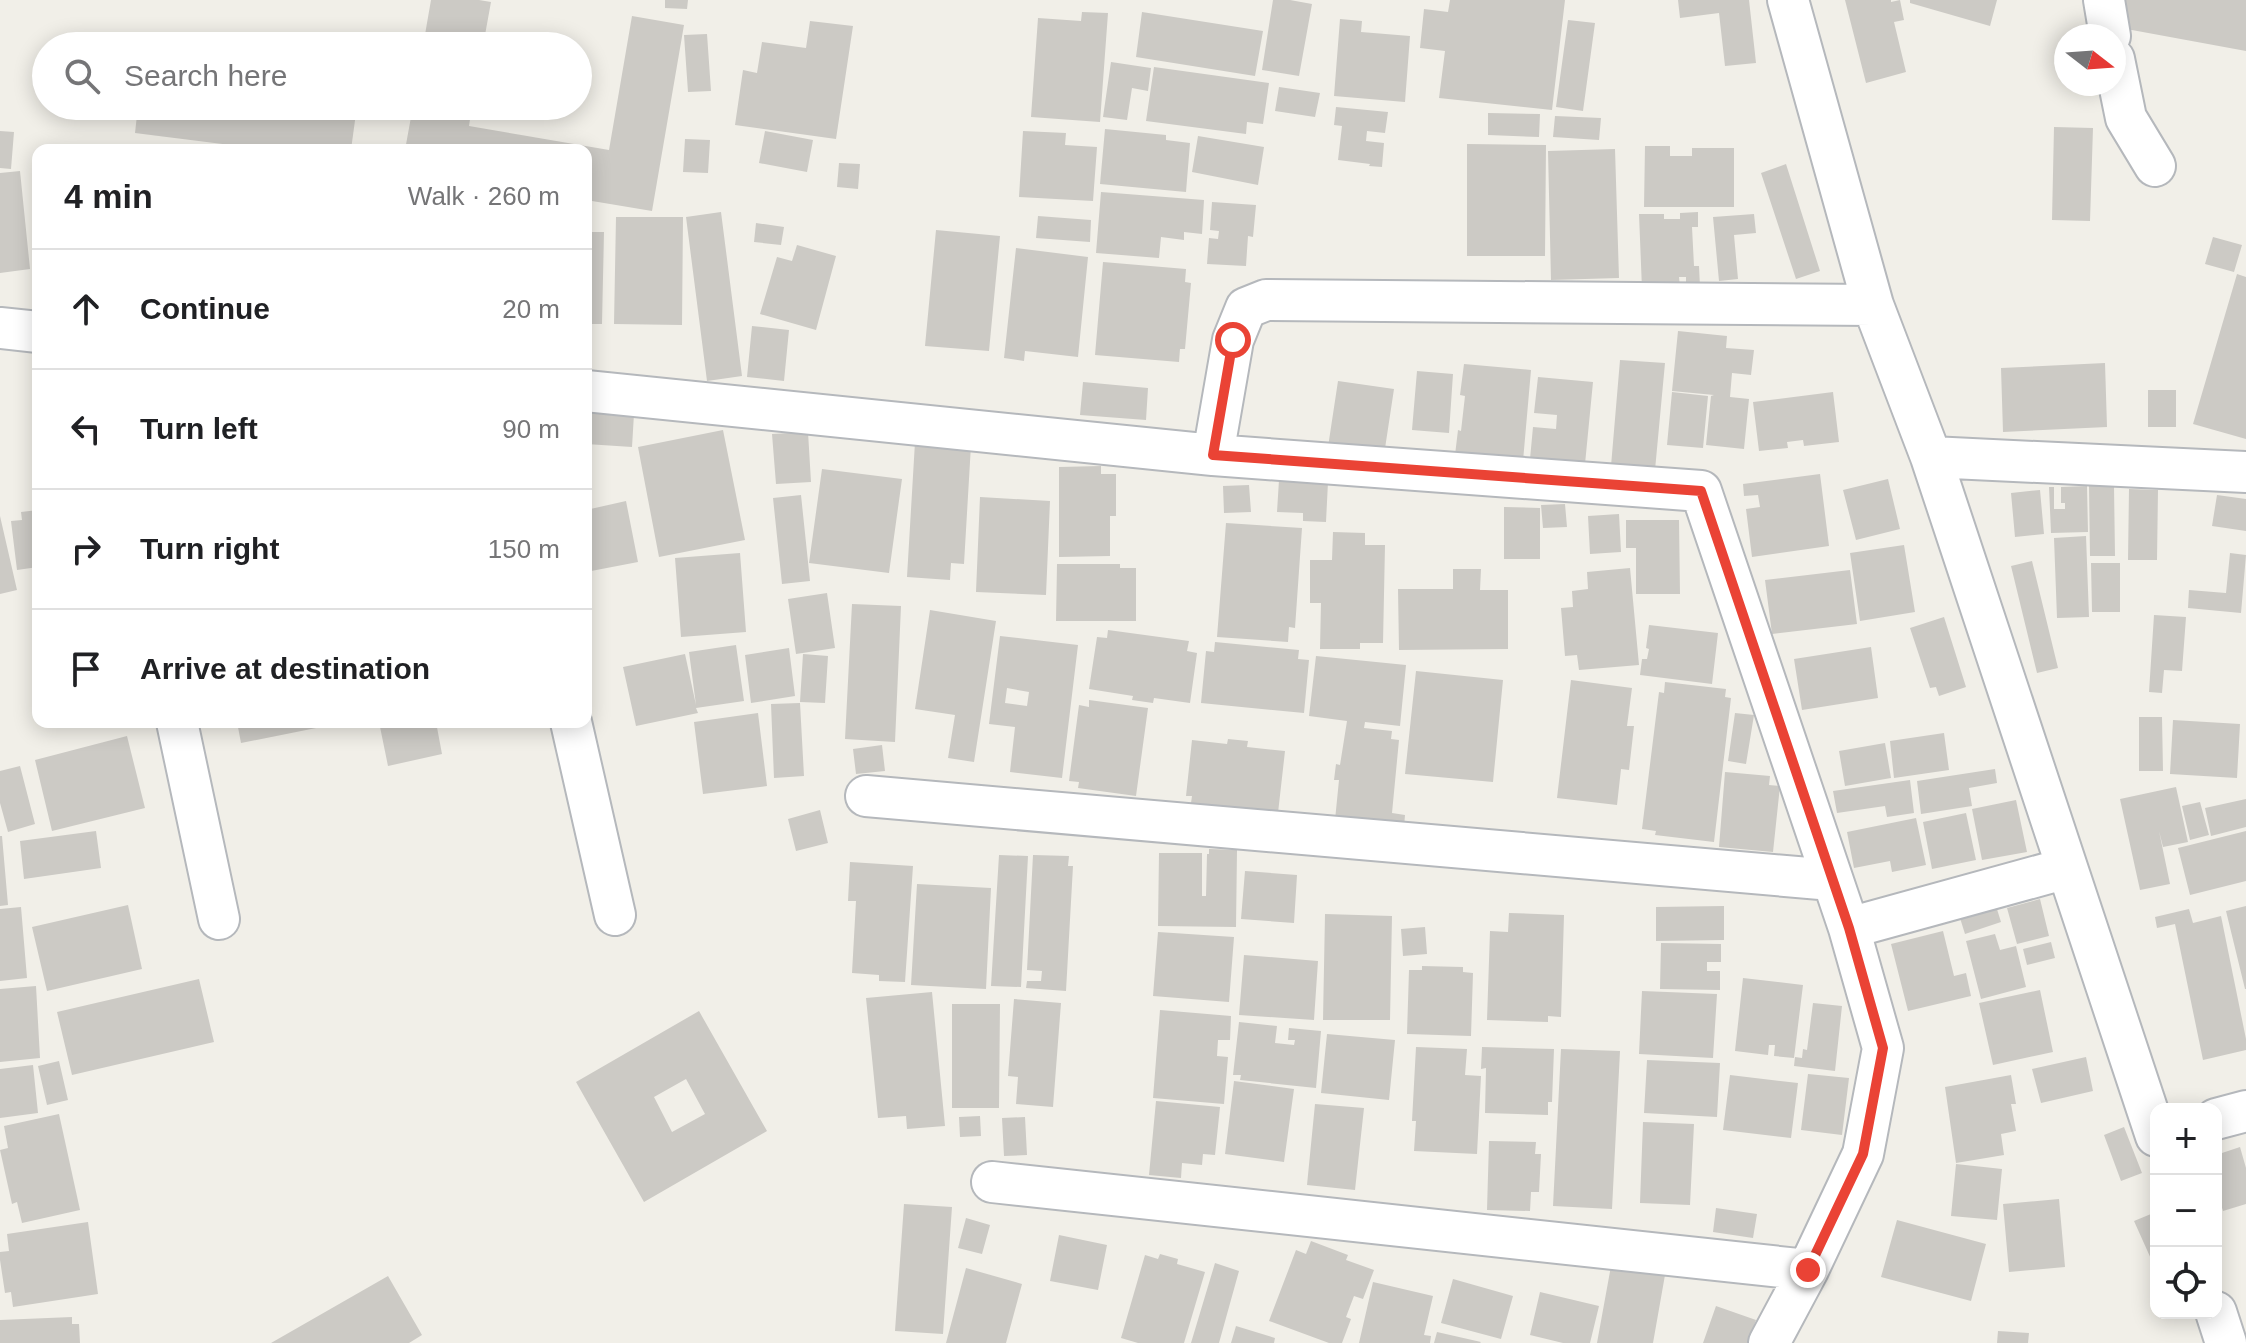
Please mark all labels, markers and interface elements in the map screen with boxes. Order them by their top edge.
north arrow [2054,24,2126,96]
search box [32,32,592,120]
icon: search [60,54,104,98]
text: Search here [124,59,287,92]
text: 4 min [64,177,153,215]
text: Walk · 260 m [408,181,560,211]
icon: ahead [64,287,108,331]
text: Continue [140,292,270,325]
text: 20 m [502,294,560,324]
route start [1215,322,1251,358]
icon: left [64,407,108,451]
text: Turn left [140,412,258,445]
text: 90 m [502,414,560,444]
icon: right [64,527,108,571]
text: Turn right [140,532,279,565]
text: 150 m [488,534,560,564]
icon: arrive [64,647,108,691]
text: Arrive at destination [140,652,430,685]
map controls [2150,1103,2222,1319]
button: + [2150,1103,2222,1175]
button: − [2150,1175,2222,1247]
button: locate [2150,1247,2222,1319]
route end [1790,1252,1826,1288]

